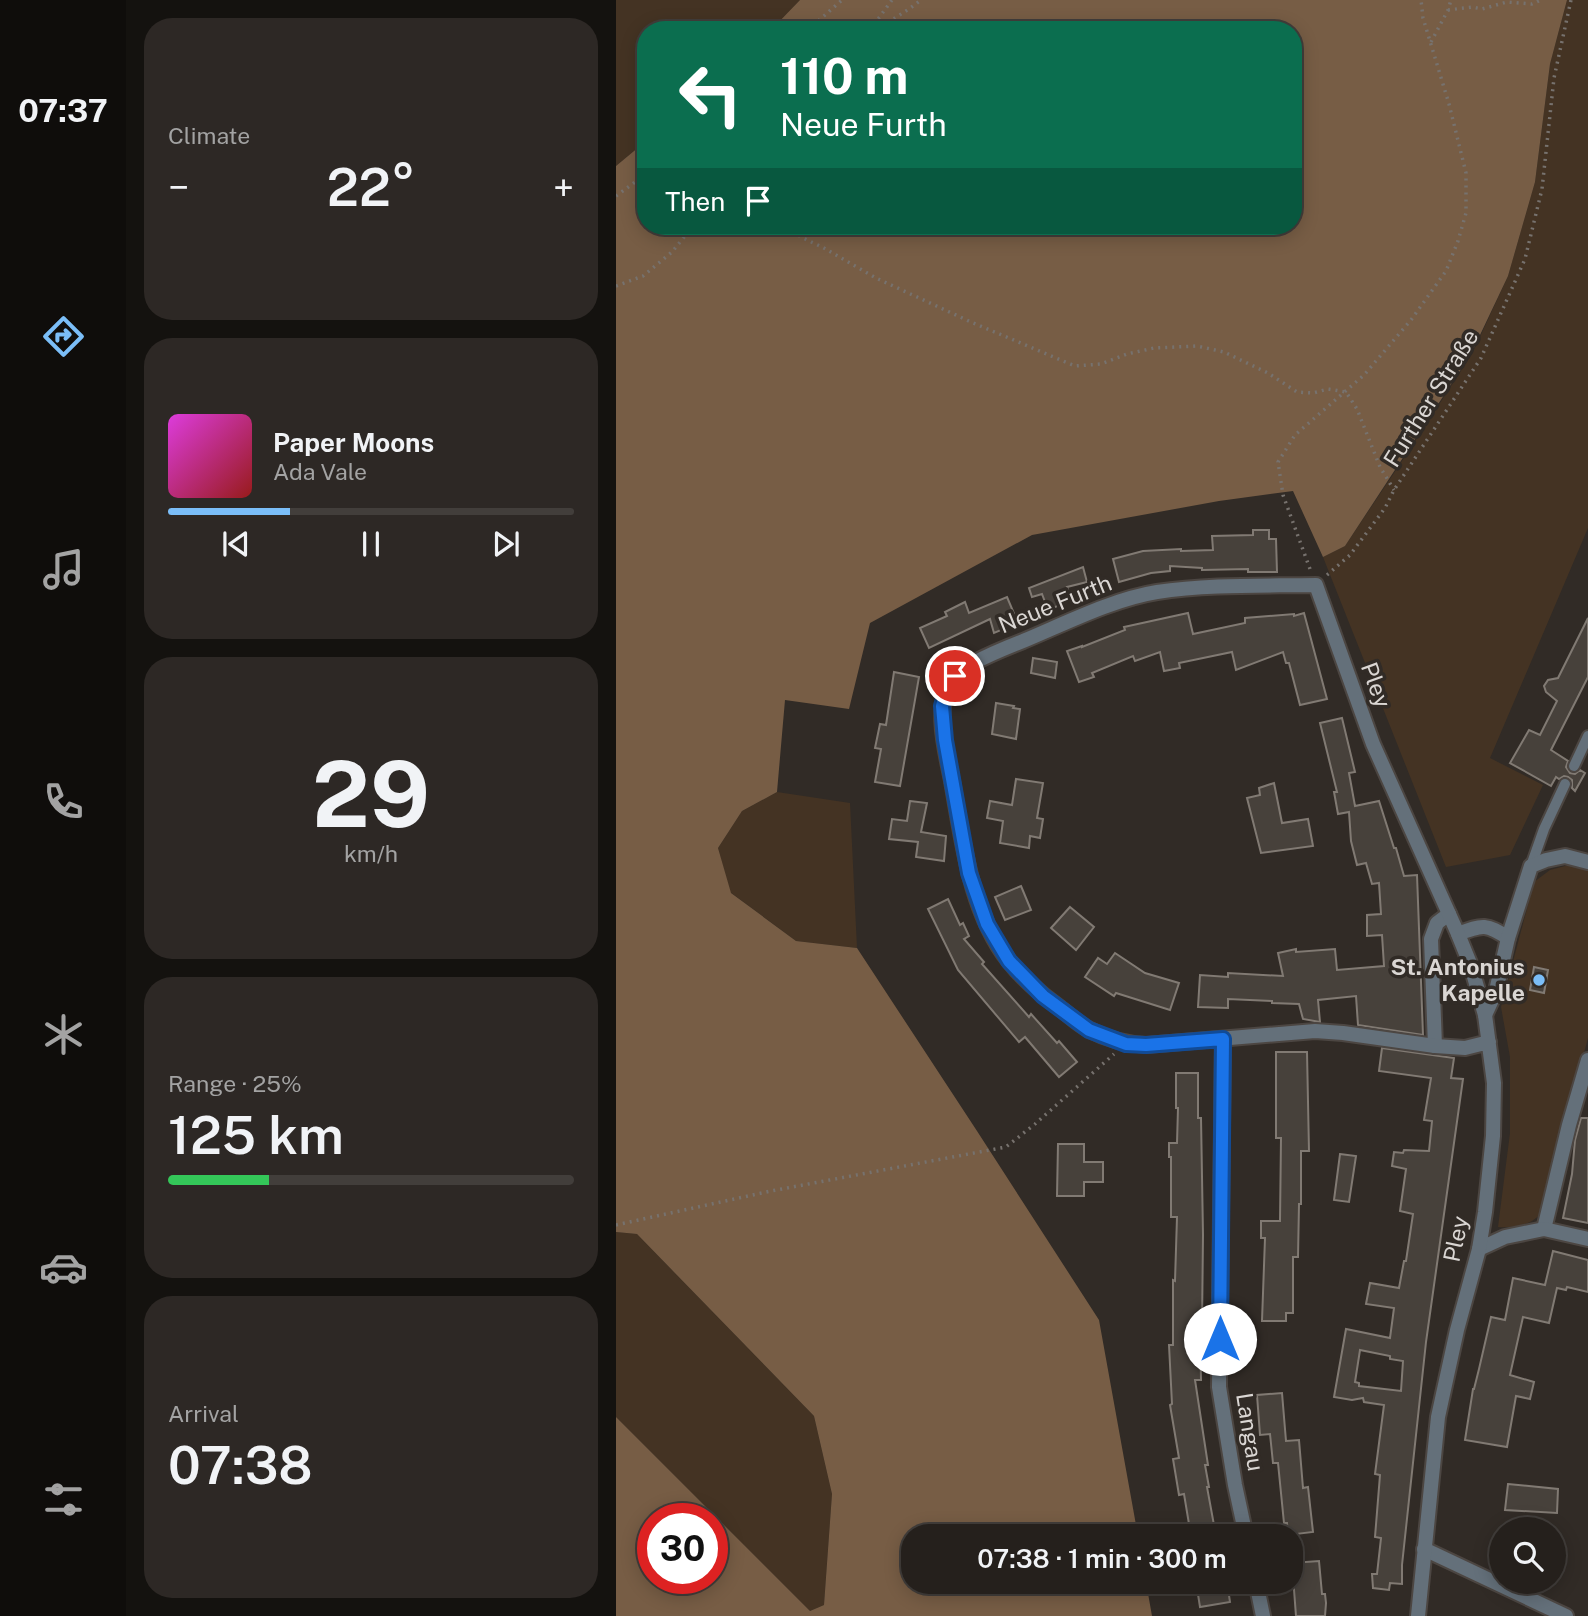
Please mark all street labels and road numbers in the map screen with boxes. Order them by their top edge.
street label: Further Straße [1377,324,1484,472]
street label: Neue Furth [994,569,1115,638]
street label: Pley [1356,658,1397,711]
street label: Pley [1438,1213,1474,1264]
street label: Langau [1231,1391,1270,1473]

